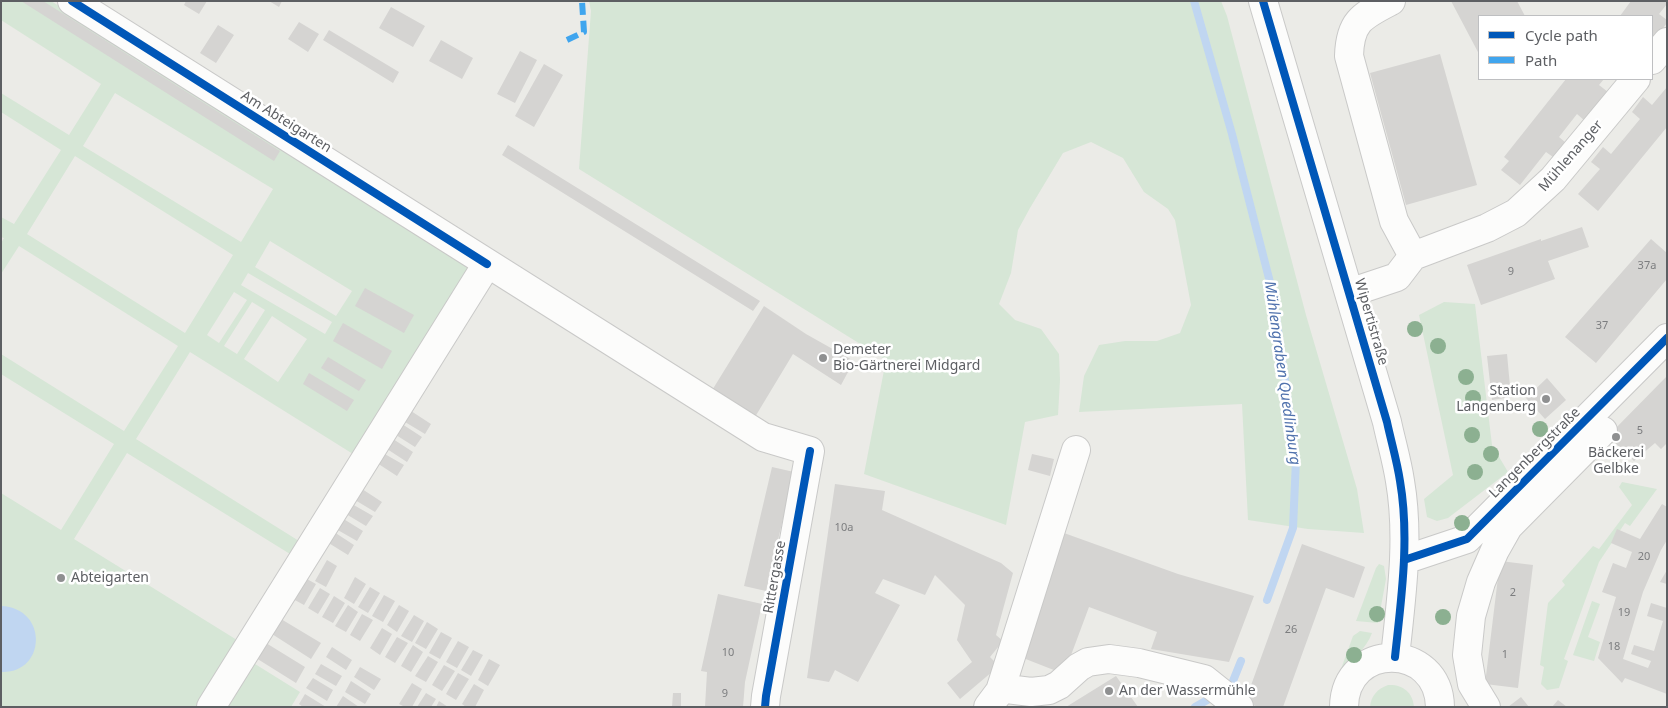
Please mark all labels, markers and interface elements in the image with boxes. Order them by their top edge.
legend [1478,15,1653,80]
text: Cycle path [1525,25,1598,45]
text: Path [1525,50,1557,70]
street label: Am Abteigarten [238,87,334,157]
street label: Mühlenanger [1535,117,1607,195]
house number: 37a [1638,259,1656,273]
house number: 9 [1508,265,1514,279]
street label: Wipertistraße [1351,277,1391,367]
water label: Mühlengraben Quedlinburg [1260,280,1304,466]
house number: 37 [1596,319,1608,333]
place label: Demeter Bio-Gärtnerei Midgard [833,342,980,374]
marker: Demeter Bio-Gärtnerei Midgard [817,352,829,364]
place label: Station Langenberg [1456,383,1536,416]
marker: Station Langenberg [1540,393,1552,405]
street label: Langenbergstraße [1486,404,1584,502]
house number: 5 [1637,424,1643,438]
marker: Bäckerei Gelbke [1610,431,1622,443]
place label: Bäckerei Gelbke [1588,445,1644,478]
house number: 10a [835,521,853,535]
street label: Rittergasse [760,539,790,615]
house number: 20 [1638,550,1650,564]
place label: Abteigarten [71,570,149,586]
marker: Abteigarten [55,572,67,584]
house number: 2 [1510,586,1516,600]
house number: 19 [1618,606,1630,620]
house number: 26 [1285,623,1297,637]
house number: 18 [1608,640,1620,654]
house number: 10 [722,646,734,660]
house number: 1 [1502,648,1508,662]
place label: An der Wassermühle [1119,683,1256,699]
marker: An der Wassermühle [1103,685,1115,697]
house number: 9 [722,687,728,701]

